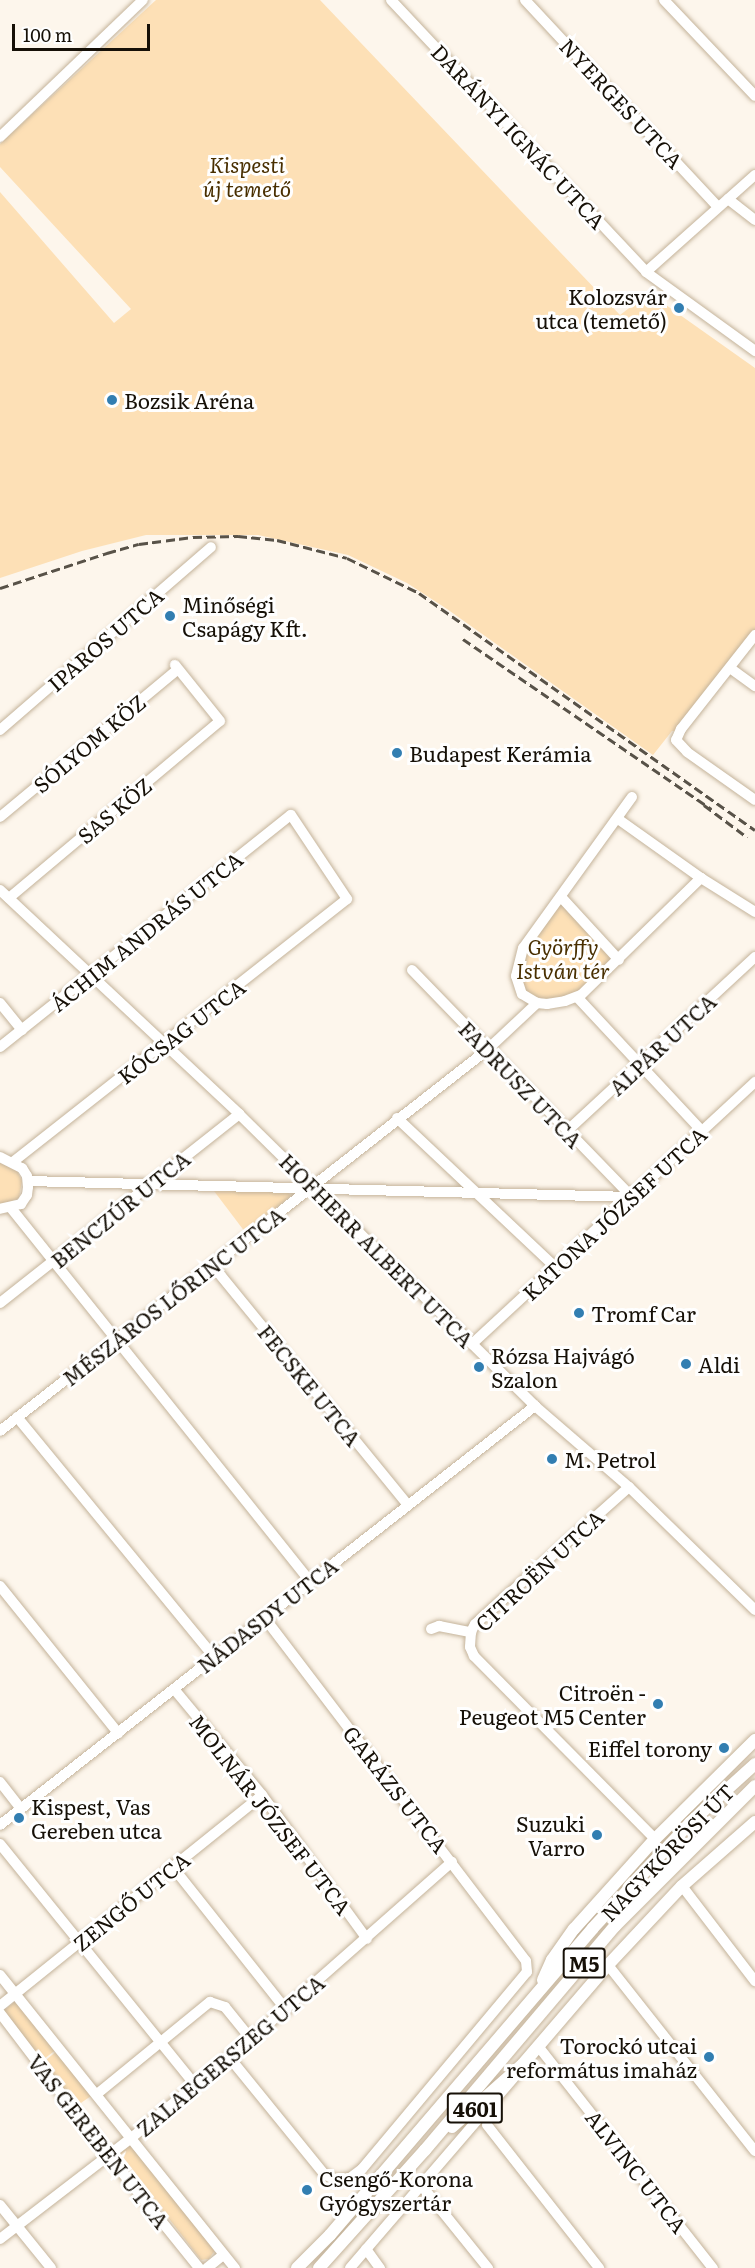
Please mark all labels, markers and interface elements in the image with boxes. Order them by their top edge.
scale bar [15,12,153,50]
text: 100 m [23,21,72,48]
street label: NYERGES UTCA [555,33,689,173]
street label: DARÁNYI IGNÁC UTCA [427,38,611,234]
park label: Kispesti új temető [203,151,291,201]
place label: Kolozsvár utca (temető) [535,283,667,333]
marker: Kolozsvár utca (temető) [672,301,686,315]
place label: Bozsik Aréna [124,387,254,413]
marker: Bozsik Aréna [105,393,119,407]
street label: IPAROS UTCA [42,582,168,696]
place label: Minőségi Csapágy Kft. [182,591,308,641]
marker: Minőségi Csapágy Kft. [163,609,177,623]
street label: SÓLYOM KÖZ [28,689,150,797]
place label: Budapest Kerámia [409,740,591,766]
marker: Budapest Kerámia [390,746,404,760]
street label: SAS KÖZ [72,772,156,848]
street label: ÁCHIM ANDRÁS UTCA [45,846,247,1016]
park label: Györffy István tér [516,933,610,983]
street label: KÓCSAG UTCA [112,973,250,1089]
street label: ALPÁR UTCA [603,988,721,1100]
street label: FADRUSZ UTCA [454,1016,588,1152]
street label: KATONA JÓZSEF UTCA [517,1121,711,1305]
street label: BENCZÚR UTCA [46,1145,194,1273]
street label: HOFHERR ALBERT UTCA [275,1148,479,1352]
street label: MÉSZÁROS LŐRINC UTCA [57,1202,289,1390]
place label: Tromf Car [591,1300,696,1326]
marker: Tromf Car [572,1306,586,1320]
street label: FECSKE UTCA [253,1319,367,1451]
place label: Rózsa Hajvágó Szalon [491,1342,635,1392]
place label: Aldi [698,1351,740,1377]
marker: Aldi [679,1357,693,1371]
marker: Rózsa Hajvágó Szalon [472,1360,486,1374]
place label: M. Petrol [564,1446,656,1472]
marker: M. Petrol [545,1452,559,1466]
street label: CITROËN UTCA [470,1504,608,1636]
street label: NÁDASDY UTCA [192,1552,342,1678]
place label: Citroën - Peugeot M5 Center [459,1679,646,1729]
marker: Citroën - Peugeot M5 Center [651,1697,665,1711]
street label: MOLNÁR JÓZSEF UTCA [185,1709,357,1919]
street label: GARÁZS UTCA [339,1720,453,1858]
place label: Eiffel torony [588,1735,712,1761]
marker: Eiffel torony [717,1741,731,1755]
street label: NAGYKŐRÖSI ÚT [595,1778,739,1926]
place label: Kispest, Vas Gereben utca [31,1793,162,1843]
place label: Suzuki Varro [516,1810,585,1860]
marker: Kispest, Vas Gereben utca [12,1811,26,1825]
marker: Suzuki Varro [590,1828,604,1842]
street label: ZENGŐ UTCA [68,1846,194,1956]
road number: M5 [562,1946,606,1980]
street label: ZALAEGERSZEG UTCA [131,1969,329,2141]
place label: Torockó utcai református imaház [506,2032,697,2082]
street label: VAS GEREBEN UTCA [23,2049,175,2233]
marker: Torockó utcai református imaház [702,2050,716,2064]
road number: 4601 [446,2091,504,2125]
street label: ALVINC UTCA [581,2105,693,2237]
place label: Csengő-Korona Gyógyszertár [319,2165,473,2215]
marker: Csengő-Korona Gyógyszertár [300,2183,314,2197]

